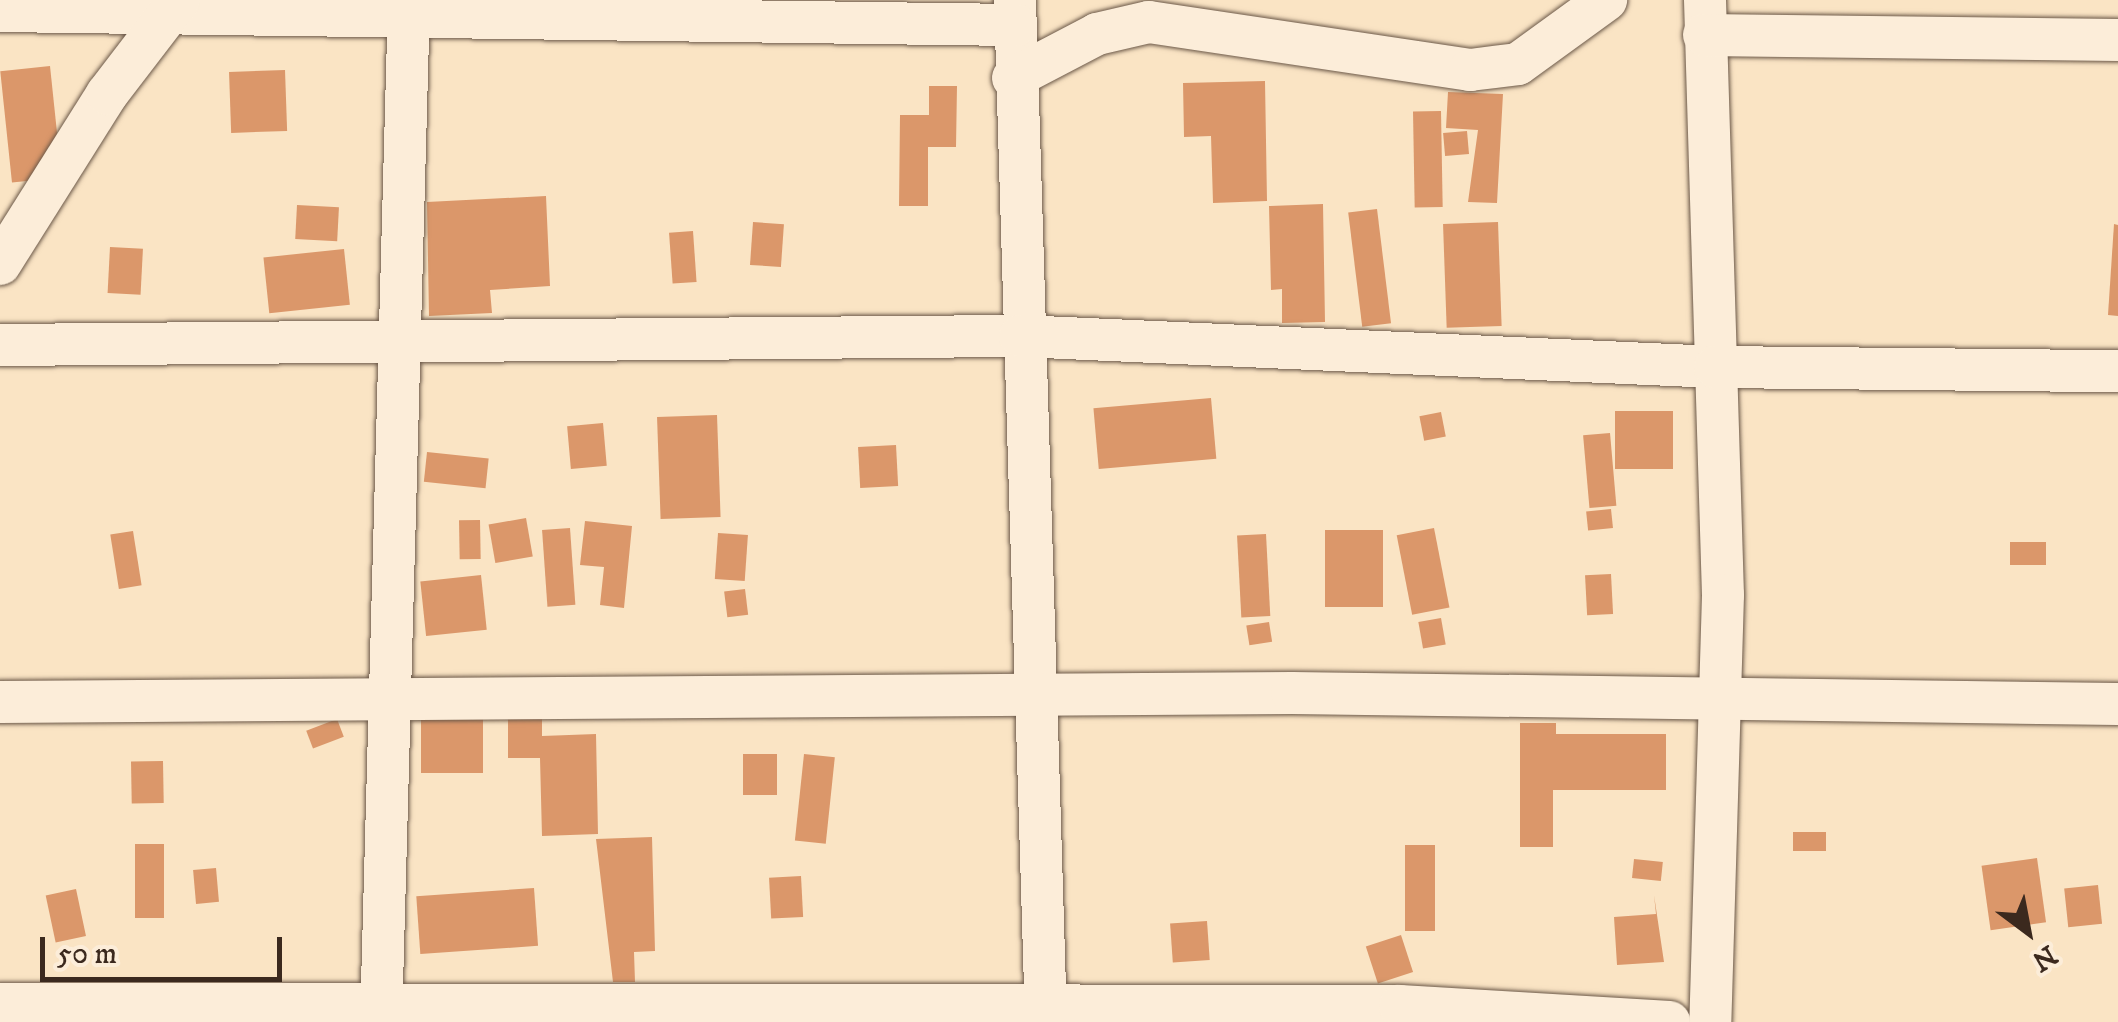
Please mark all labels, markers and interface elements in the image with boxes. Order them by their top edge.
north arrow [1978,882,2078,982]
scale bar [45,917,288,979]
text: 50 m [57,936,117,973]
text: N [2025,937,2063,979]

